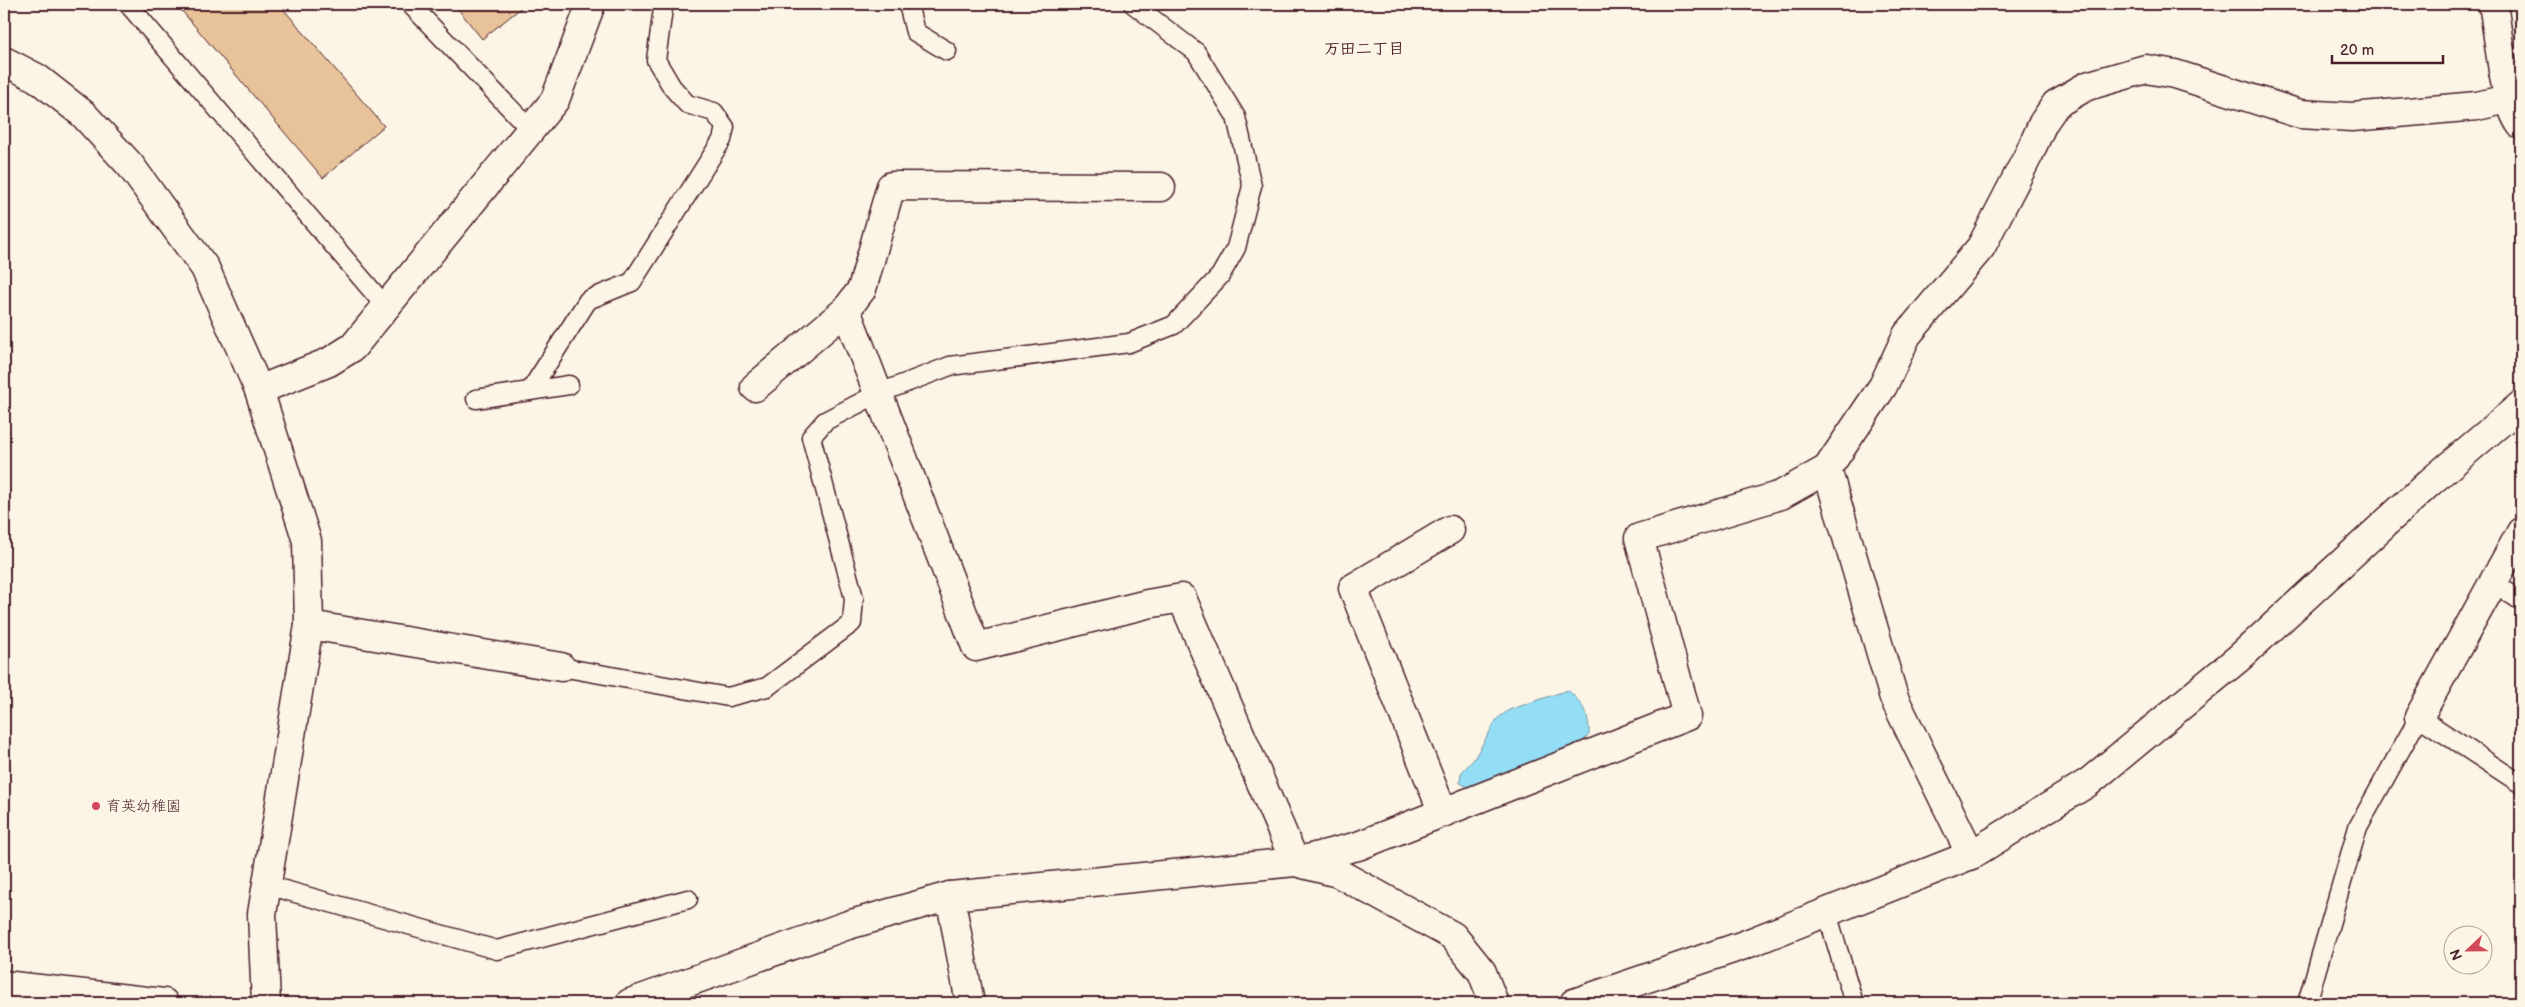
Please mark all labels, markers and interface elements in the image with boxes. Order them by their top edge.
scale bar [2332,32,2444,64]
district label: 万田二丁目 [1324,40,1404,59]
text: 20 m [2340,41,2374,60]
place label: 育英幼稚園 [106,797,181,816]
marker: 育英幼稚園 [90,800,102,812]
north arrow [2442,924,2492,974]
text: N [2447,947,2466,963]

